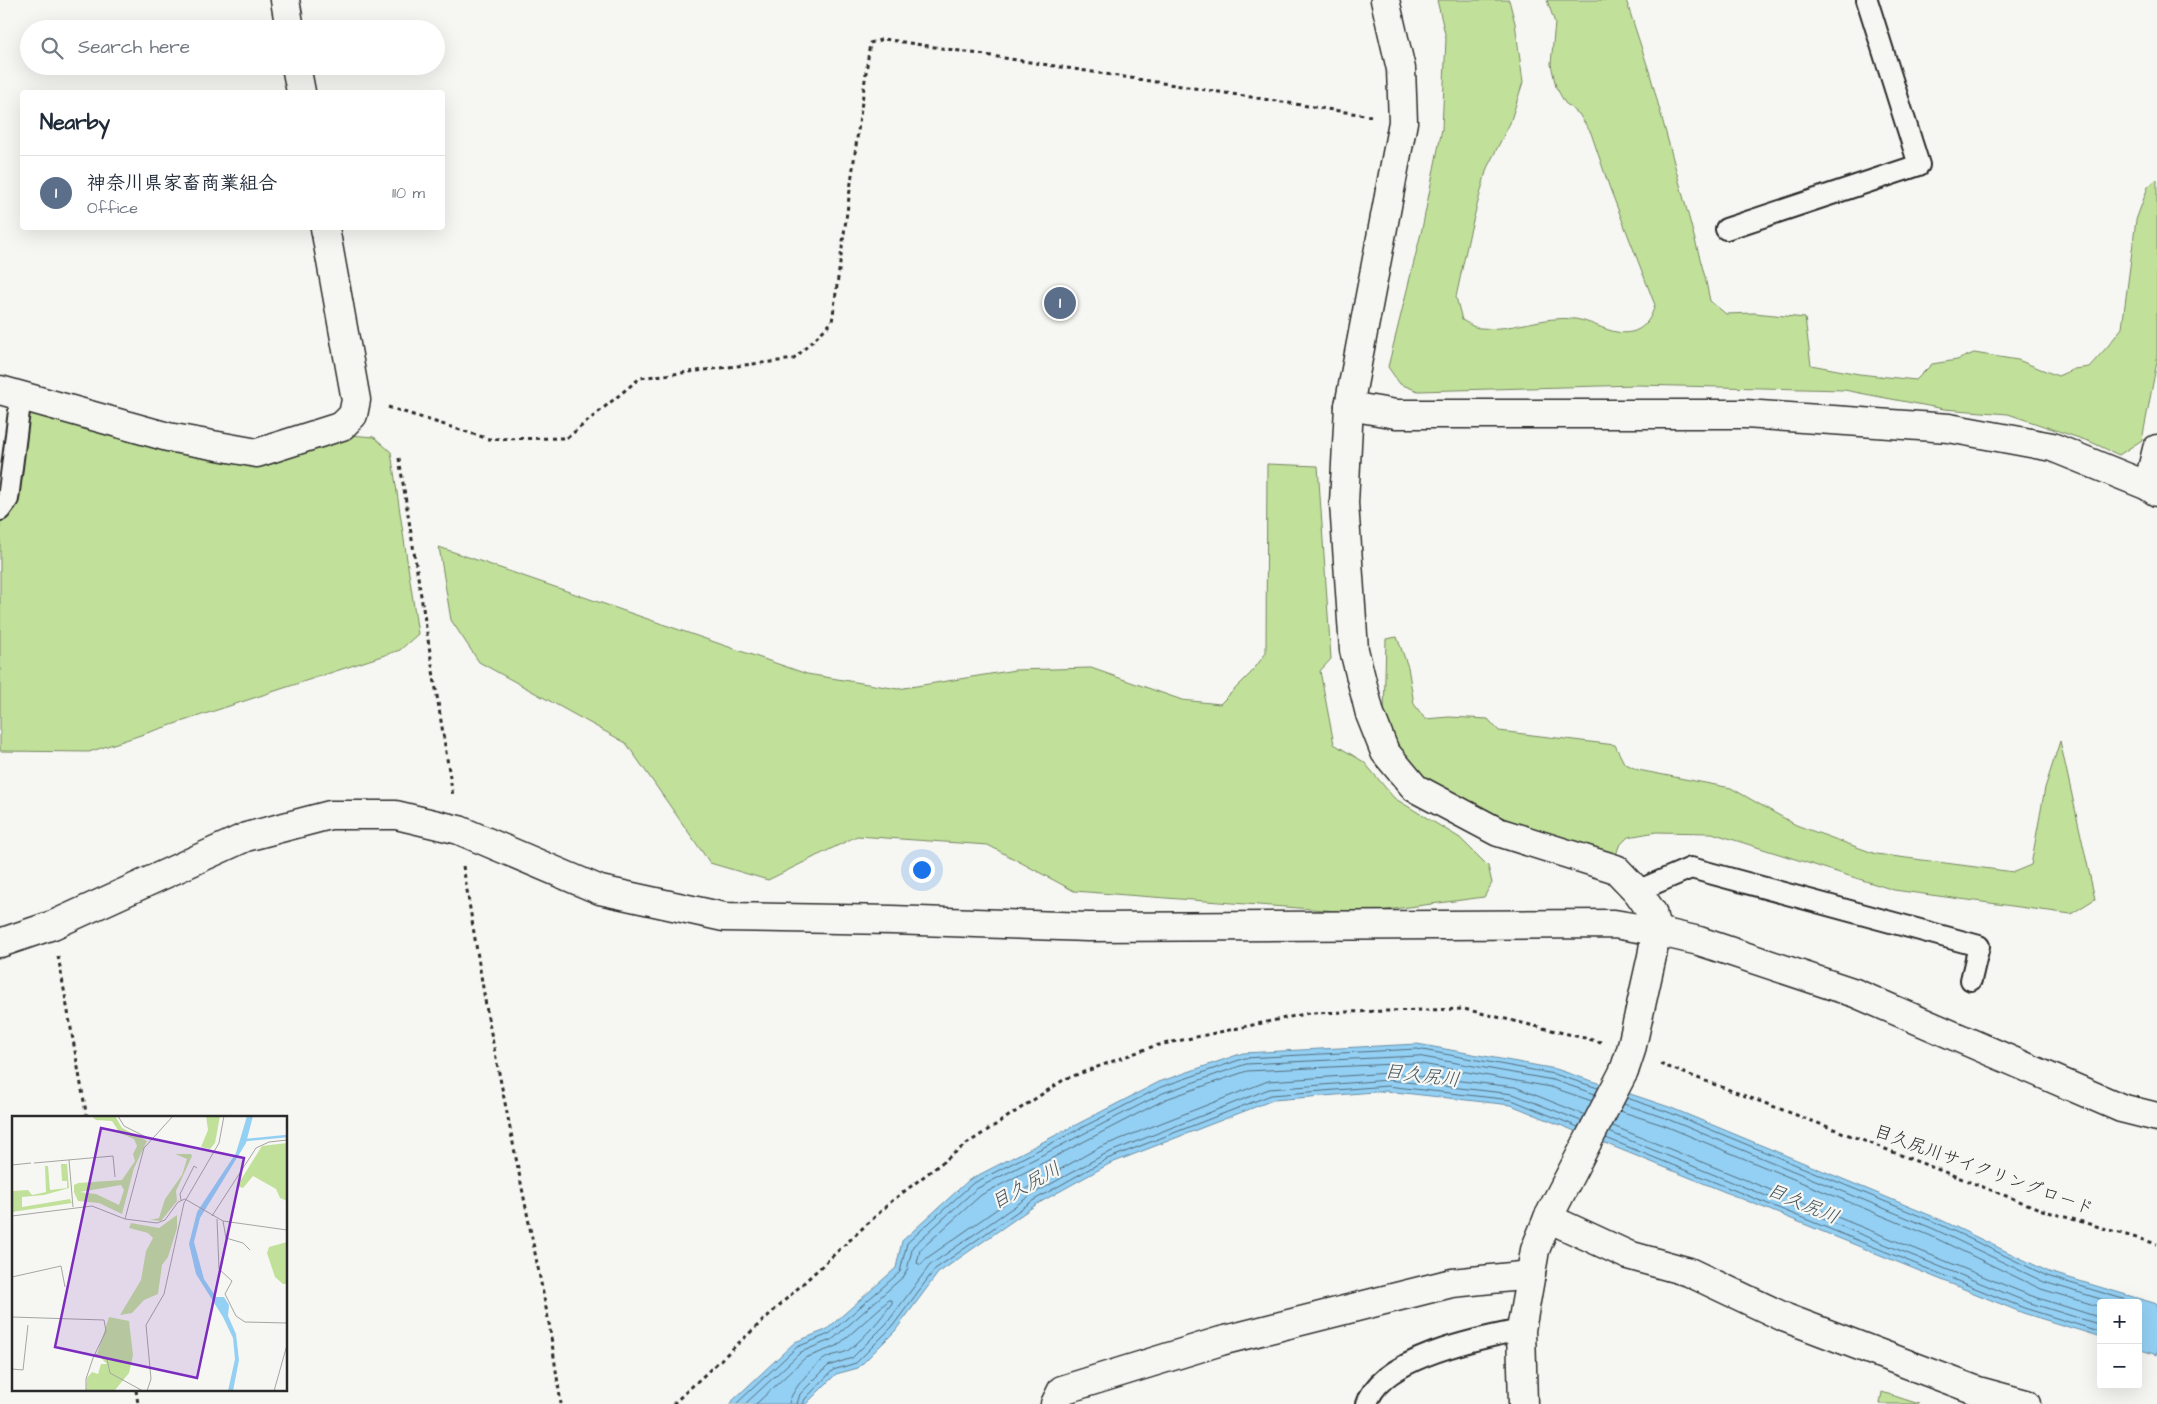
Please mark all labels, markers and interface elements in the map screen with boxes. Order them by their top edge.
search box [20,20,445,75]
icon: search [38,34,66,62]
text: Search here [78,34,190,61]
text: Nearby [40,108,110,137]
text: 神奈川県家畜商業組合 [87,170,277,197]
text: 1 [55,182,57,204]
text: 110 m [392,182,425,204]
text: Office [87,197,138,219]
pin: 1 [1044,284,1076,322]
your location [909,857,935,883]
water label: 目久尻川 [1383,1058,1461,1094]
inset map [12,1116,288,1392]
street label: 目久尻川サイクリングロード [1871,1119,2097,1221]
water label: 目久尻川 [986,1156,1066,1216]
water label: 目久尻川 [1763,1177,1843,1231]
map controls [2097,1299,2142,1389]
button: + [2097,1299,2142,1344]
button: − [2097,1344,2142,1389]

